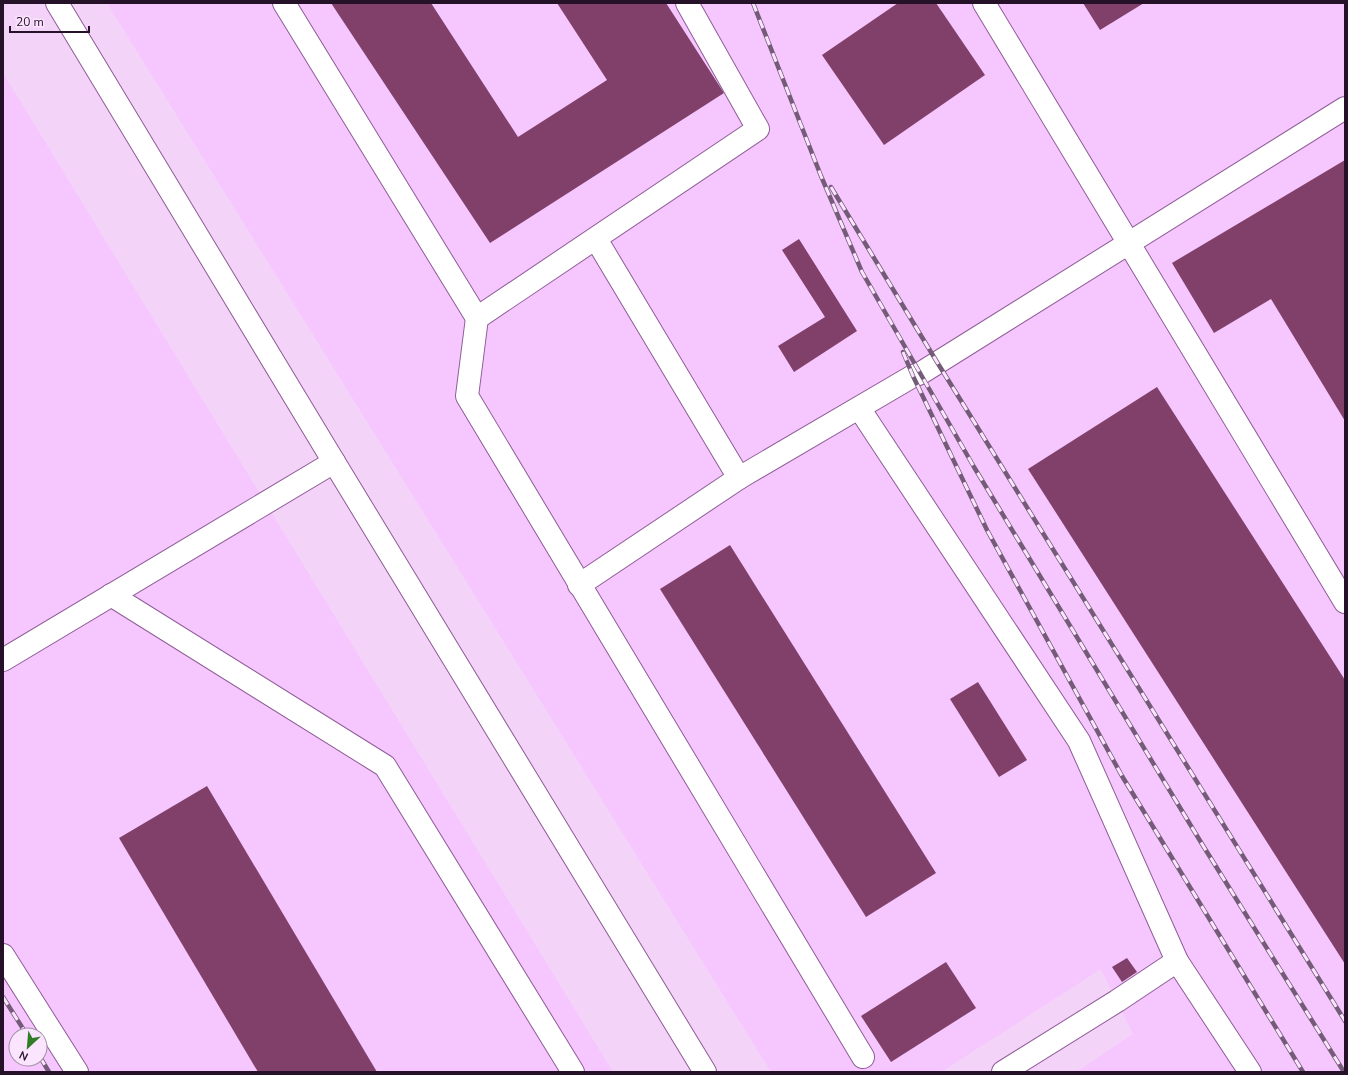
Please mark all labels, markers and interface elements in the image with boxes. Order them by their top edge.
scale bar [10,8,89,34]
text: 20 m [16,14,44,30]
north arrow [8,1027,48,1067]
text: N [17,1047,31,1064]

